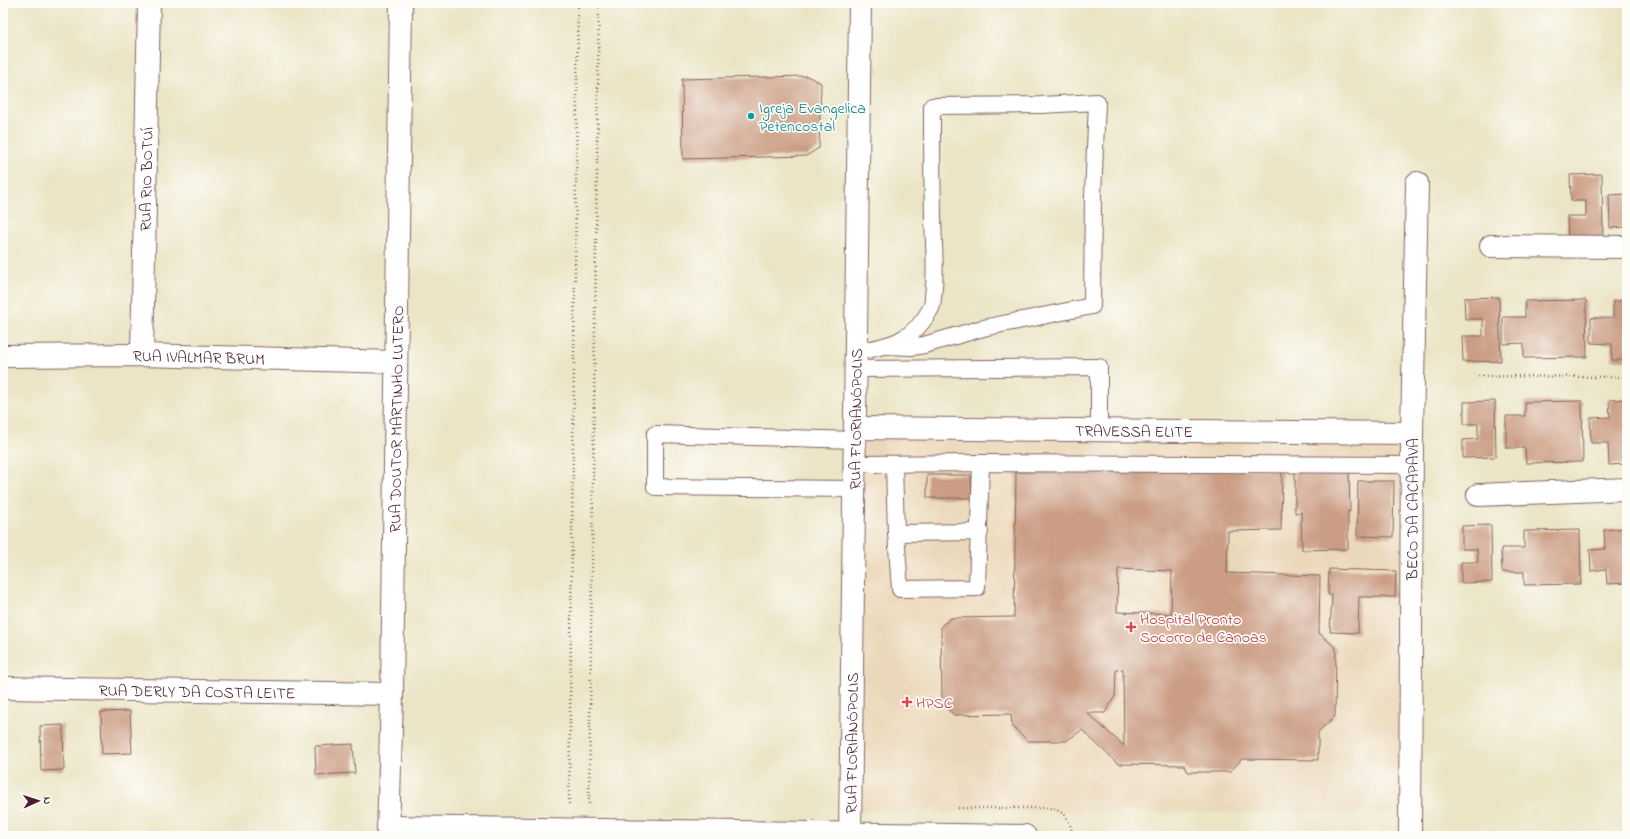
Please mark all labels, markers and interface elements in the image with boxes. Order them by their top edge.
place label: Igreja Evangelica Petencostal [759,97,866,139]
marker: Igreja Evangelica Petencostal [746,111,756,121]
street label: RUA RIO BOTUÍ [134,127,161,231]
street label: RUA DOUTOR MARTINHO LUTERO [384,305,411,533]
street label: RUA IVALMAR BRUM [133,345,265,372]
street label: RUA FLORIANÓPOLIS [844,348,870,490]
street label: TRAVESSA ELITE [1075,420,1193,445]
street label: BECO DA CACAPAVA [1401,438,1426,581]
place label: Hospital Pronto Socorro de Canoas [1140,608,1267,650]
marker: Hospital Pronto Socorro de Canoas [1125,621,1137,633]
street label: RUA FLORIANÓPOLIS [840,672,866,814]
street label: RUA DERLY DA COSTA LEITE [99,679,295,707]
place label: HPSC [916,692,953,716]
marker: HPSC [901,696,913,708]
north arrow [18,781,58,821]
text: N [39,796,55,805]

